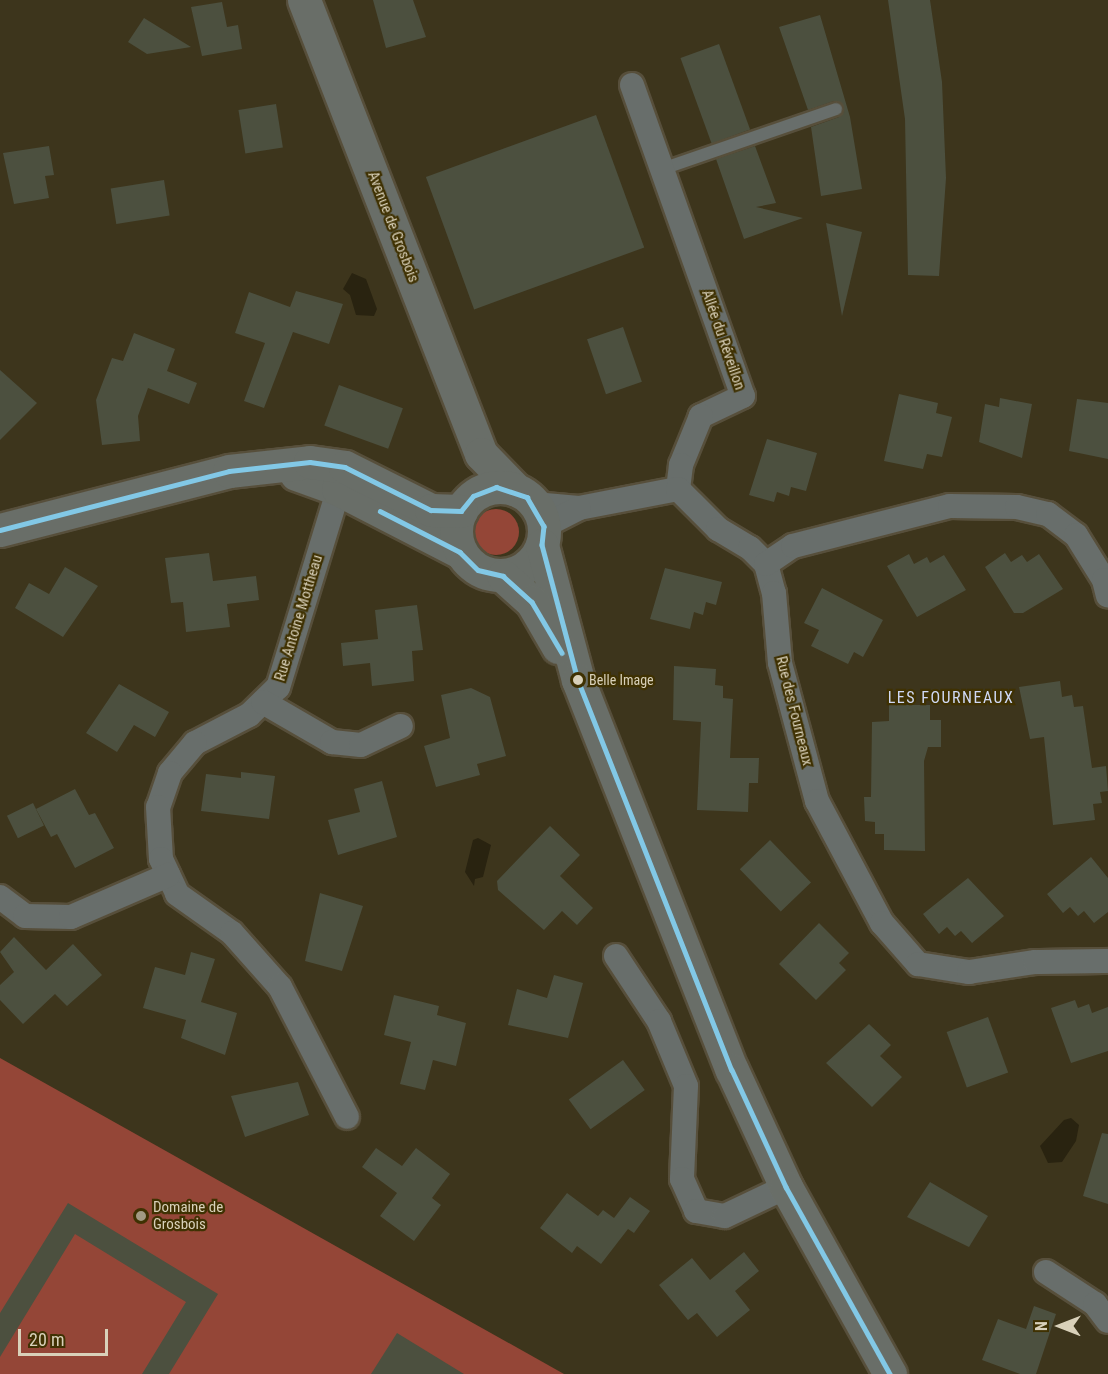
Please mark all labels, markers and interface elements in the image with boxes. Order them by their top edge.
street label: Avenue de Grosbois [364,169,422,285]
street label: Allée du Réveillon [697,288,749,392]
street label: Rue Antoine Mottheau [271,553,327,683]
street label: Rue des Fourneaux [772,654,816,768]
place label: Belle Image [589,672,654,688]
marker: Belle Image [572,674,584,686]
district label: LES FOURNEAUX [888,688,1014,708]
place label: Domaine de Grosbois [153,1198,223,1233]
marker: Domaine de Grosbois [134,1209,148,1223]
north arrow [1030,1296,1090,1356]
scale bar [21,1317,111,1355]
text: N [1032,1321,1051,1331]
text: 20 m [29,1329,64,1350]

